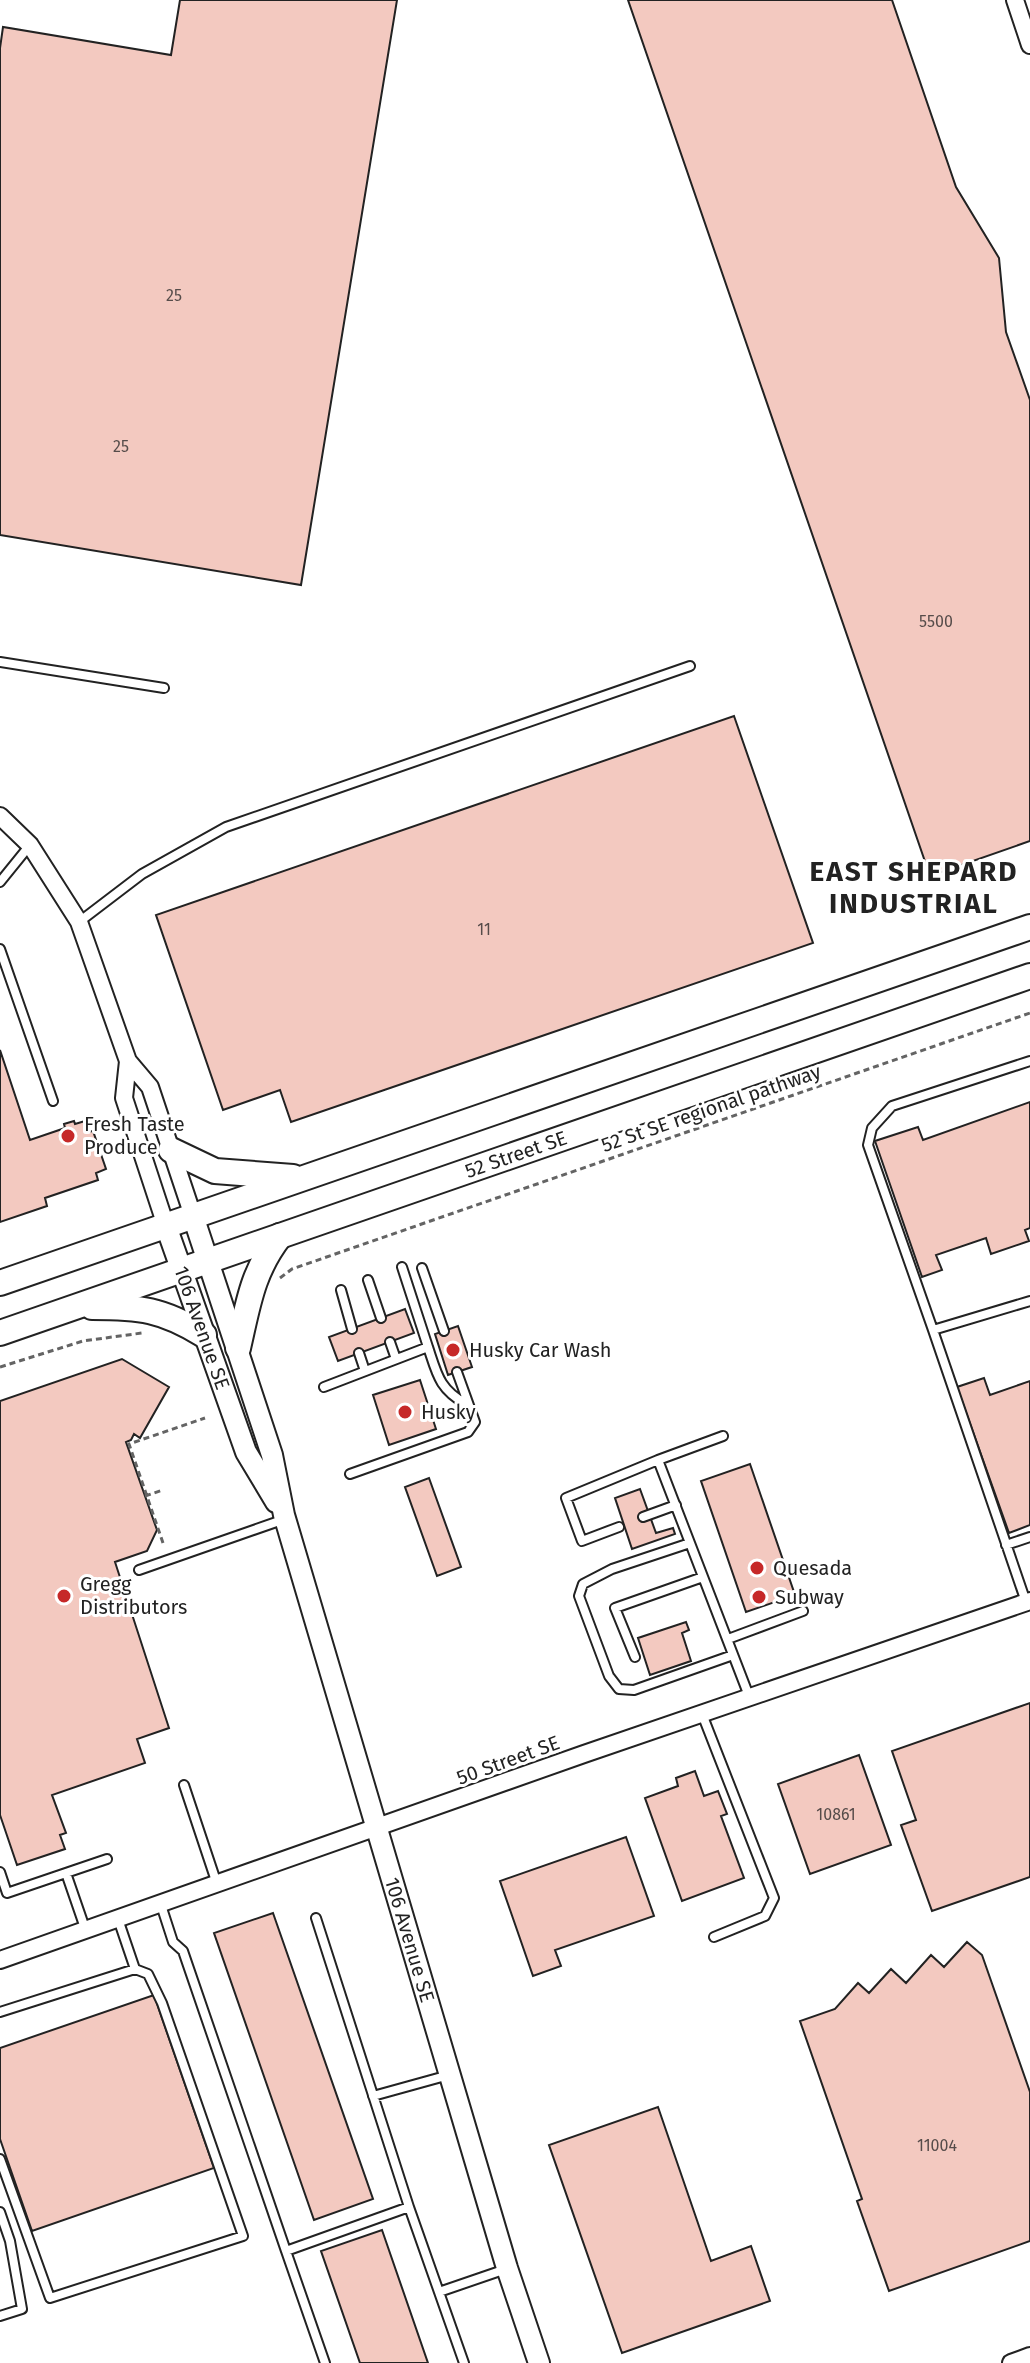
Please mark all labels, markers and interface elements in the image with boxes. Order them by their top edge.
house number: 25 [166,286,182,305]
house number: 25 [113,437,129,456]
house number: 5500 [919,612,953,631]
district label: EAST SHEPARD INDUSTRIAL [810,855,1018,920]
house number: 11 [477,920,491,939]
street label: 52 St SE regional pathway [598,1059,824,1157]
place label: Fresh Taste Produce [84,1112,185,1159]
street label: 52 Street SE [462,1125,570,1183]
marker: Fresh Taste Produce [59,1127,77,1145]
street label: 106 Avenue SE [169,1263,235,1393]
place label: Husky Car Wash [469,1338,612,1362]
marker: Husky Car Wash [444,1341,462,1359]
place label: Husky [421,1400,476,1424]
marker: Husky [396,1403,414,1421]
place label: Quesada [773,1556,852,1580]
marker: Quesada [748,1559,766,1577]
place label: Gregg Distributors [80,1572,187,1619]
place label: Subway [775,1585,844,1609]
marker: Gregg Distributors [55,1587,73,1605]
marker: Subway [750,1588,768,1606]
street label: 50 Street SE [453,1730,563,1790]
house number: 10861 [816,1805,856,1824]
street label: 106 Avenue SE [380,1875,440,2005]
house number: 11004 [917,2136,957,2155]

